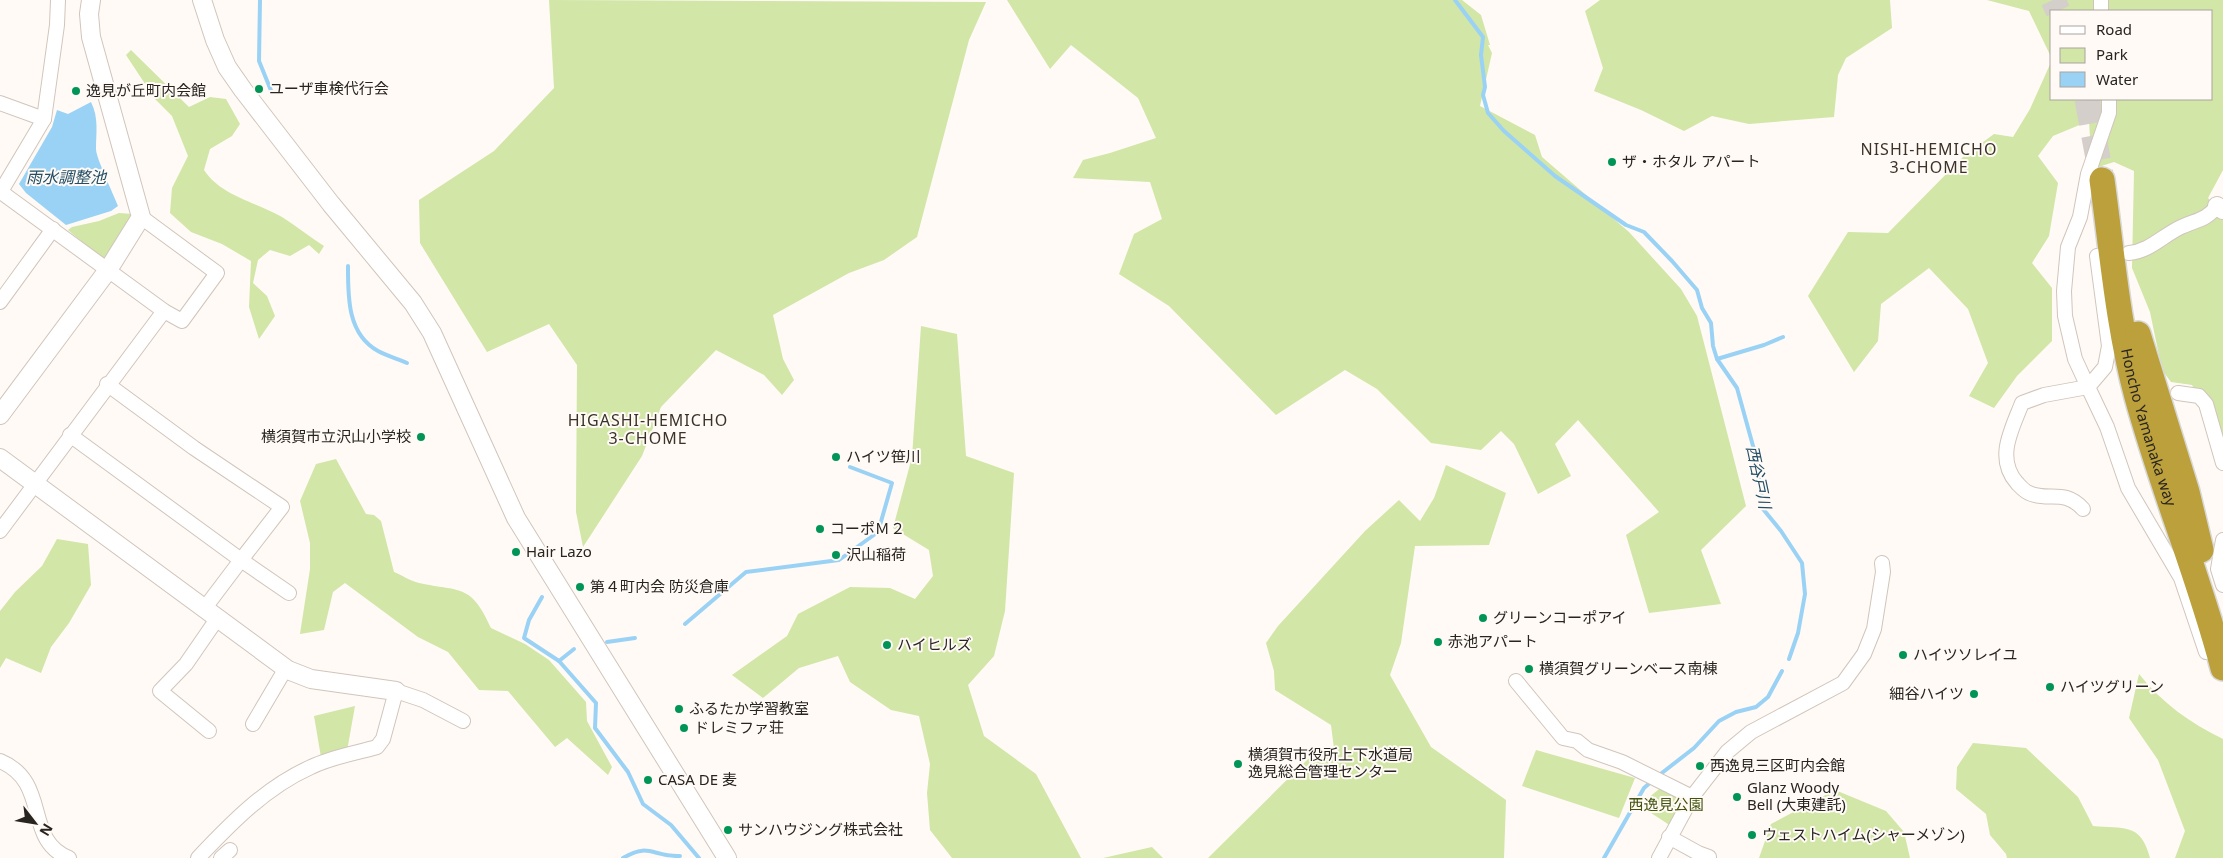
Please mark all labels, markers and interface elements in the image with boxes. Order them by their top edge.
legend [2050,10,2213,100]
text: Road [2096,19,2132,39]
text: Park [2096,44,2128,64]
text: Water [2096,69,2138,89]
place label: ユーザ車検代行会 [269,78,389,98]
place label: 逸見が丘町内会館 [86,80,206,100]
marker: ユーザ車検代行会 [253,83,265,95]
marker: 逸見が丘町内会館 [70,85,82,97]
district label: NISHI-HEMICHO 3-CHOME [1861,138,1997,178]
place label: ザ・ホタル アパート [1622,151,1761,171]
marker: ザ・ホタル アパート [1606,156,1618,168]
water label: 雨水調整池 [26,166,108,188]
street label: Honcho Yamanaka way [2117,346,2182,509]
district label: HIGASHI-HEMICHO 3-CHOME [568,409,728,449]
place label: 横須賀市立沢山小学校 [261,426,411,446]
marker: 横須賀市立沢山小学校 [415,431,427,443]
water label: 西谷戸川 [1742,443,1777,513]
place label: ハイツ笹川 [846,446,921,466]
marker: ハイツ笹川 [830,451,842,463]
place label: コーポＭ２ [830,518,905,538]
marker: コーポＭ２ [814,523,826,535]
place label: Hair Lazo [526,541,592,561]
place label: 沢山稲荷 [846,544,906,564]
marker: Hair Lazo [510,546,522,558]
marker: 沢山稲荷 [830,549,842,561]
place label: 第４町内会 防災倉庫 [590,576,729,596]
marker: 第４町内会 防災倉庫 [574,581,586,593]
place label: グリーンコーポアイ [1493,607,1627,627]
marker: グリーンコーポアイ [1477,612,1489,624]
place label: 赤池アパート [1448,631,1538,651]
place label: ハイヒルズ [897,634,972,654]
marker: 赤池アパート [1432,636,1444,648]
marker: ハイヒルズ [881,639,893,651]
place label: ハイツソレイユ [1913,644,2017,664]
marker: ハイツソレイユ [1897,649,1909,661]
place label: 横須賀グリーンベース南棟 [1539,658,1718,678]
marker: 横須賀グリーンベース南棟 [1523,663,1535,675]
place label: ハイツグリーン [2060,676,2164,696]
marker: ハイツグリーン [2044,681,2056,693]
place label: 細谷ハイツ [1889,683,1964,703]
marker: 細谷ハイツ [1968,688,1980,700]
place label: ふるたか学習教室 [689,698,809,718]
marker: ふるたか学習教室 [673,703,685,715]
place label: ドレミファ荘 [694,717,784,737]
marker: ドレミファ荘 [678,722,690,734]
place label: 横須賀市役所上下水道局 逸見総合管理センター [1248,744,1413,781]
place label: 西逸見三区町内会館 [1710,755,1845,775]
marker: 横須賀市役所上下水道局 逸見総合管理センター [1232,758,1244,770]
marker: 西逸見三区町内会館 [1694,760,1706,772]
place label: CASA DE 麦 [658,769,737,789]
marker: CASA DE 麦 [642,774,654,786]
place label: Glanz Woody Bell (大東建託) [1747,777,1846,814]
marker: Glanz Woody Bell (大東建託) [1731,791,1743,803]
park label: 西逸見公園 [1628,794,1704,814]
north arrow [10,798,60,848]
place label: サンハウジング株式会社 [738,819,903,839]
text: N [35,820,58,840]
marker: サンハウジング株式会社 [722,824,734,836]
place label: ウェストハイム(シャーメゾン) [1762,824,1965,844]
marker: ウェストハイム(シャーメゾン) [1746,829,1758,841]

